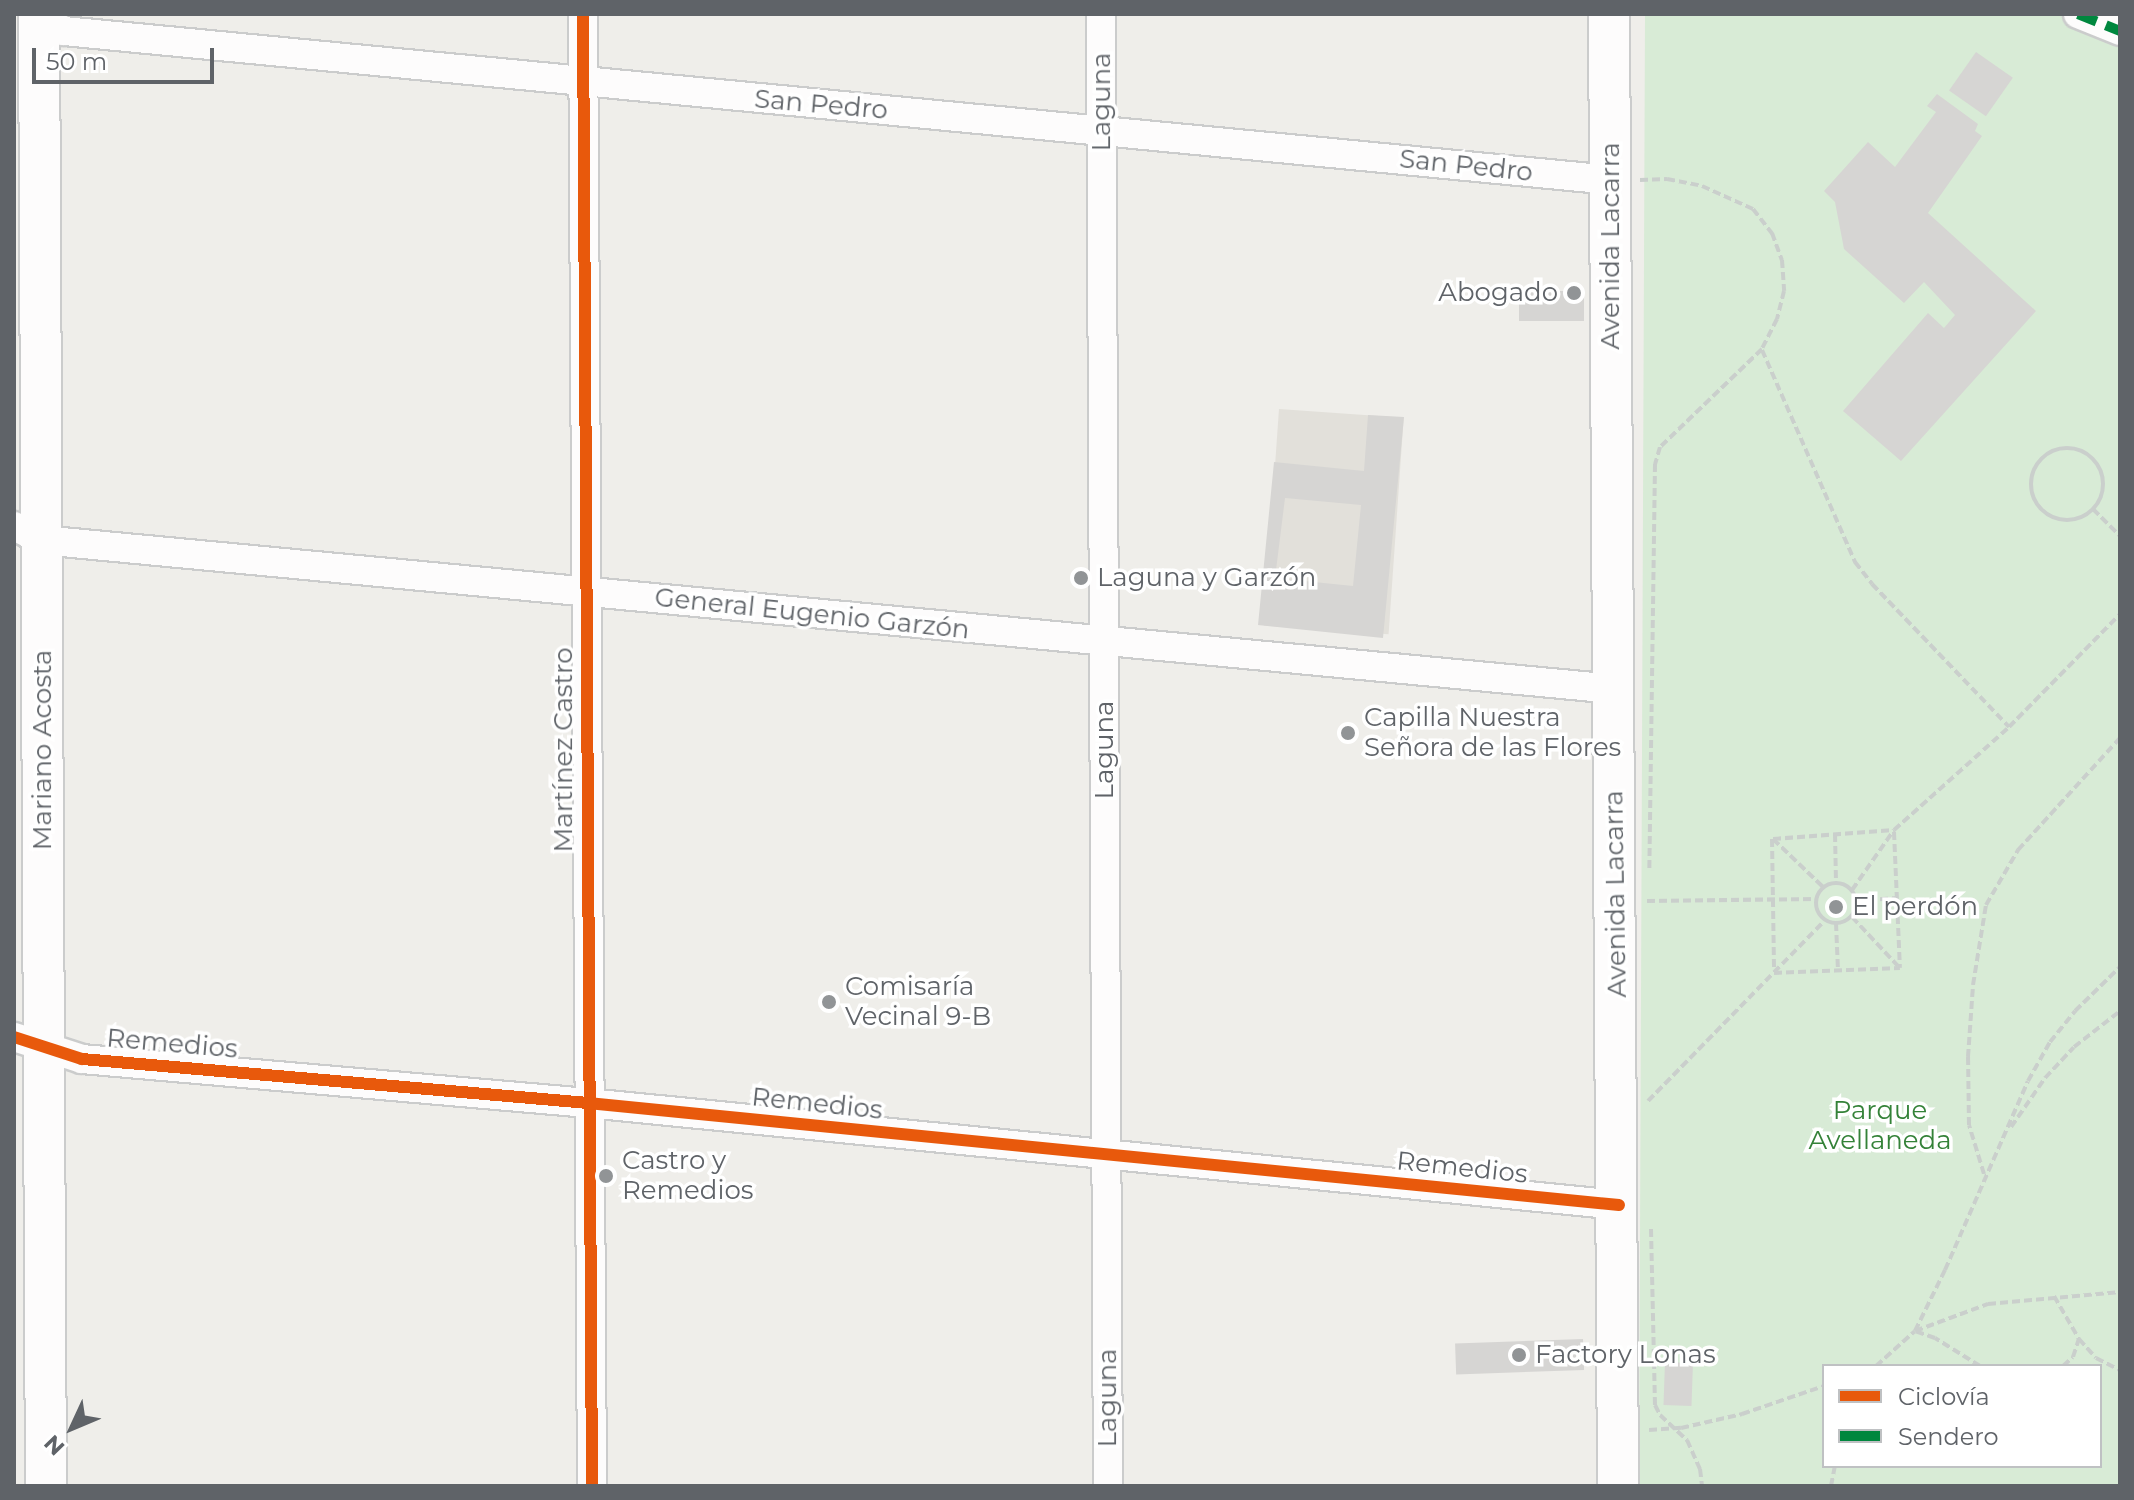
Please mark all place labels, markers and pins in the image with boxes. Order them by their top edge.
place label: Abogado [1438,277,1558,309]
marker: Abogado [1565,284,1583,302]
place label: Laguna y Garzón [1097,562,1316,594]
marker: Laguna y Garzón [1072,569,1090,587]
place label: Capilla Nuestra Señora de las Flores [1364,702,1621,764]
marker: Capilla Nuestra Señora de las Flores [1339,724,1357,742]
place label: El perdón [1852,891,1978,923]
marker: El perdón [1827,898,1845,916]
place label: Comisaría Vecinal 9-B [845,971,991,1032]
marker: Comisaría Vecinal 9-B [820,993,838,1011]
place label: Castro y Remedios [622,1145,753,1206]
marker: Castro y Remedios [597,1167,615,1185]
place label: Factory Lonas [1535,1339,1716,1371]
marker: Factory Lonas [1510,1346,1528,1364]

